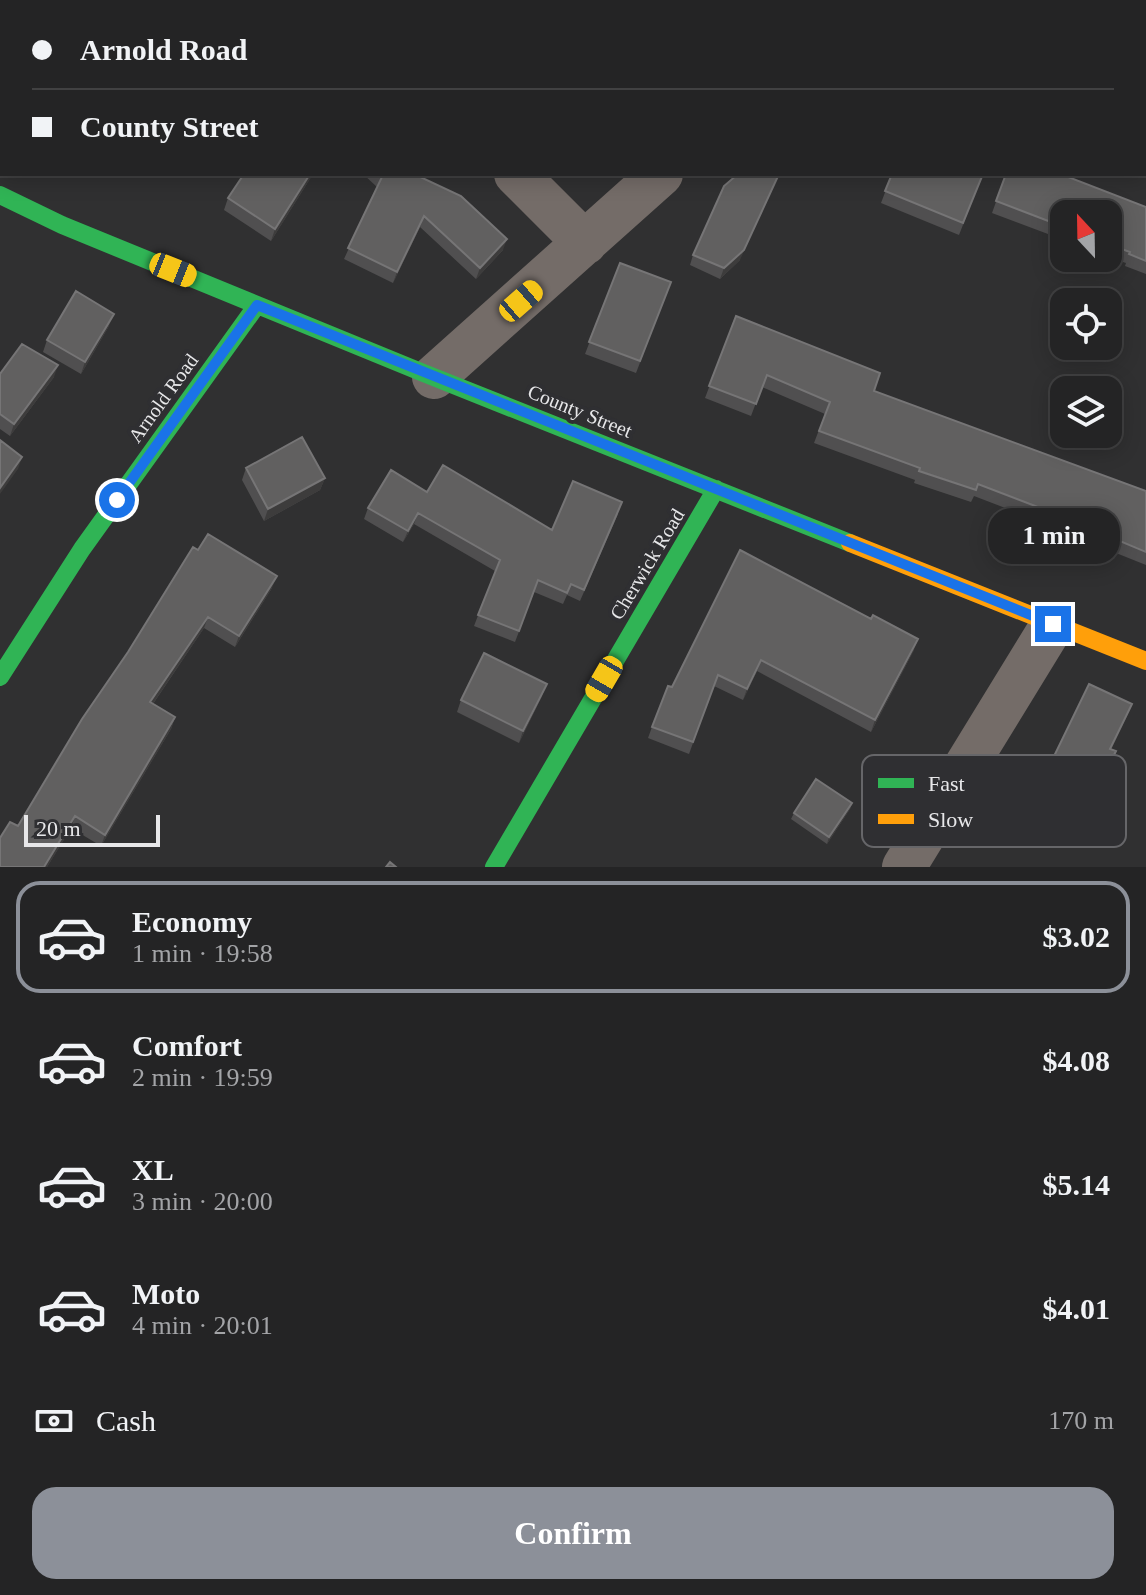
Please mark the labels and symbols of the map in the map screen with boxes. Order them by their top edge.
north arrow [1050,200,1122,272]
car [146,250,200,290]
car [495,276,547,326]
street label: Arnold Road [124,350,202,446]
street label: County Street [524,380,636,443]
route start [99,482,135,518]
street label: Cherwick Road [605,505,689,623]
callout: 1 min [987,508,1119,564]
route end [1035,606,1071,642]
car [582,652,626,706]
legend [862,755,1126,847]
text: Fast [928,771,965,796]
text: Slow [928,807,973,832]
scale bar [24,811,160,847]

